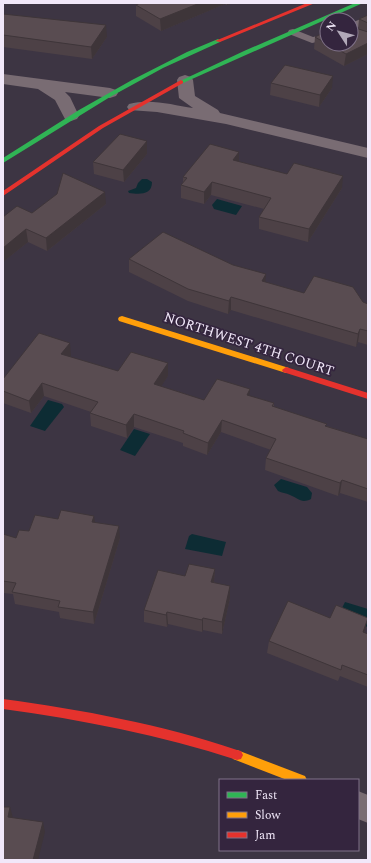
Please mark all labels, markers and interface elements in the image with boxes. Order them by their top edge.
north arrow [319,12,359,52]
text: N [322,18,341,35]
street label: NORTHWEST 4TH COURT [161,306,337,382]
legend [219,779,359,851]
text: Fast [255,786,277,805]
text: Slow [255,806,281,825]
text: Jam [255,826,276,845]

